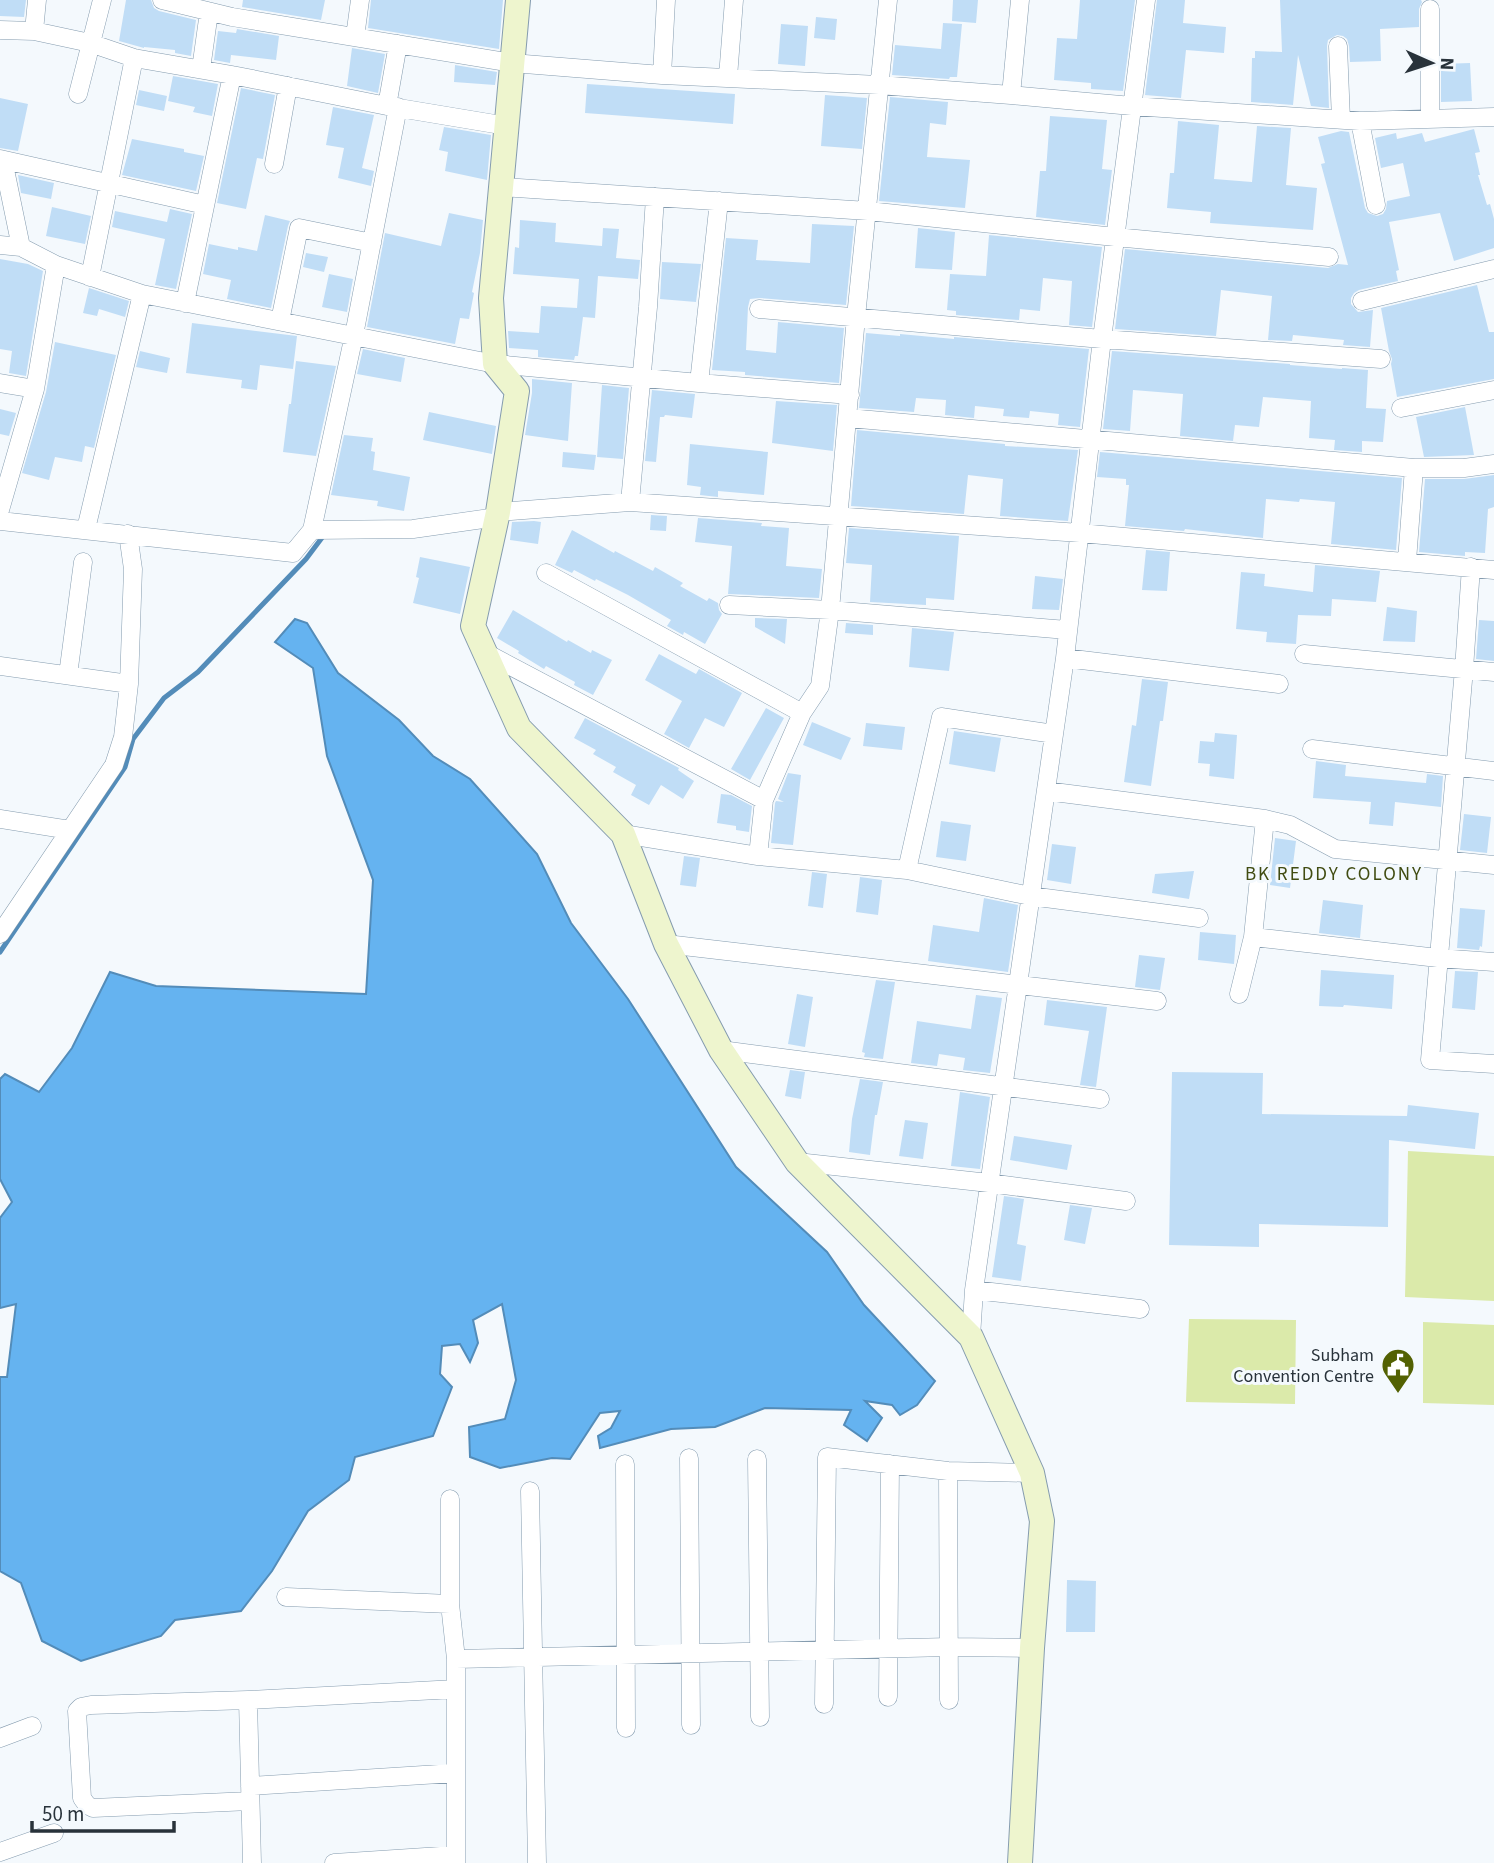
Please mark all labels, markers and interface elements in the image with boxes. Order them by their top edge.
north arrow [1396,28,1466,98]
text: N [1433,57,1460,71]
district label: BK REDDY COLONY [1245,861,1423,888]
place label: Subham Convention Centre [1233,1343,1374,1389]
public building icon: Subham Convention Centre [1379,1346,1417,1395]
scale bar [32,1790,173,1834]
text: 50 m [42,1799,84,1829]

